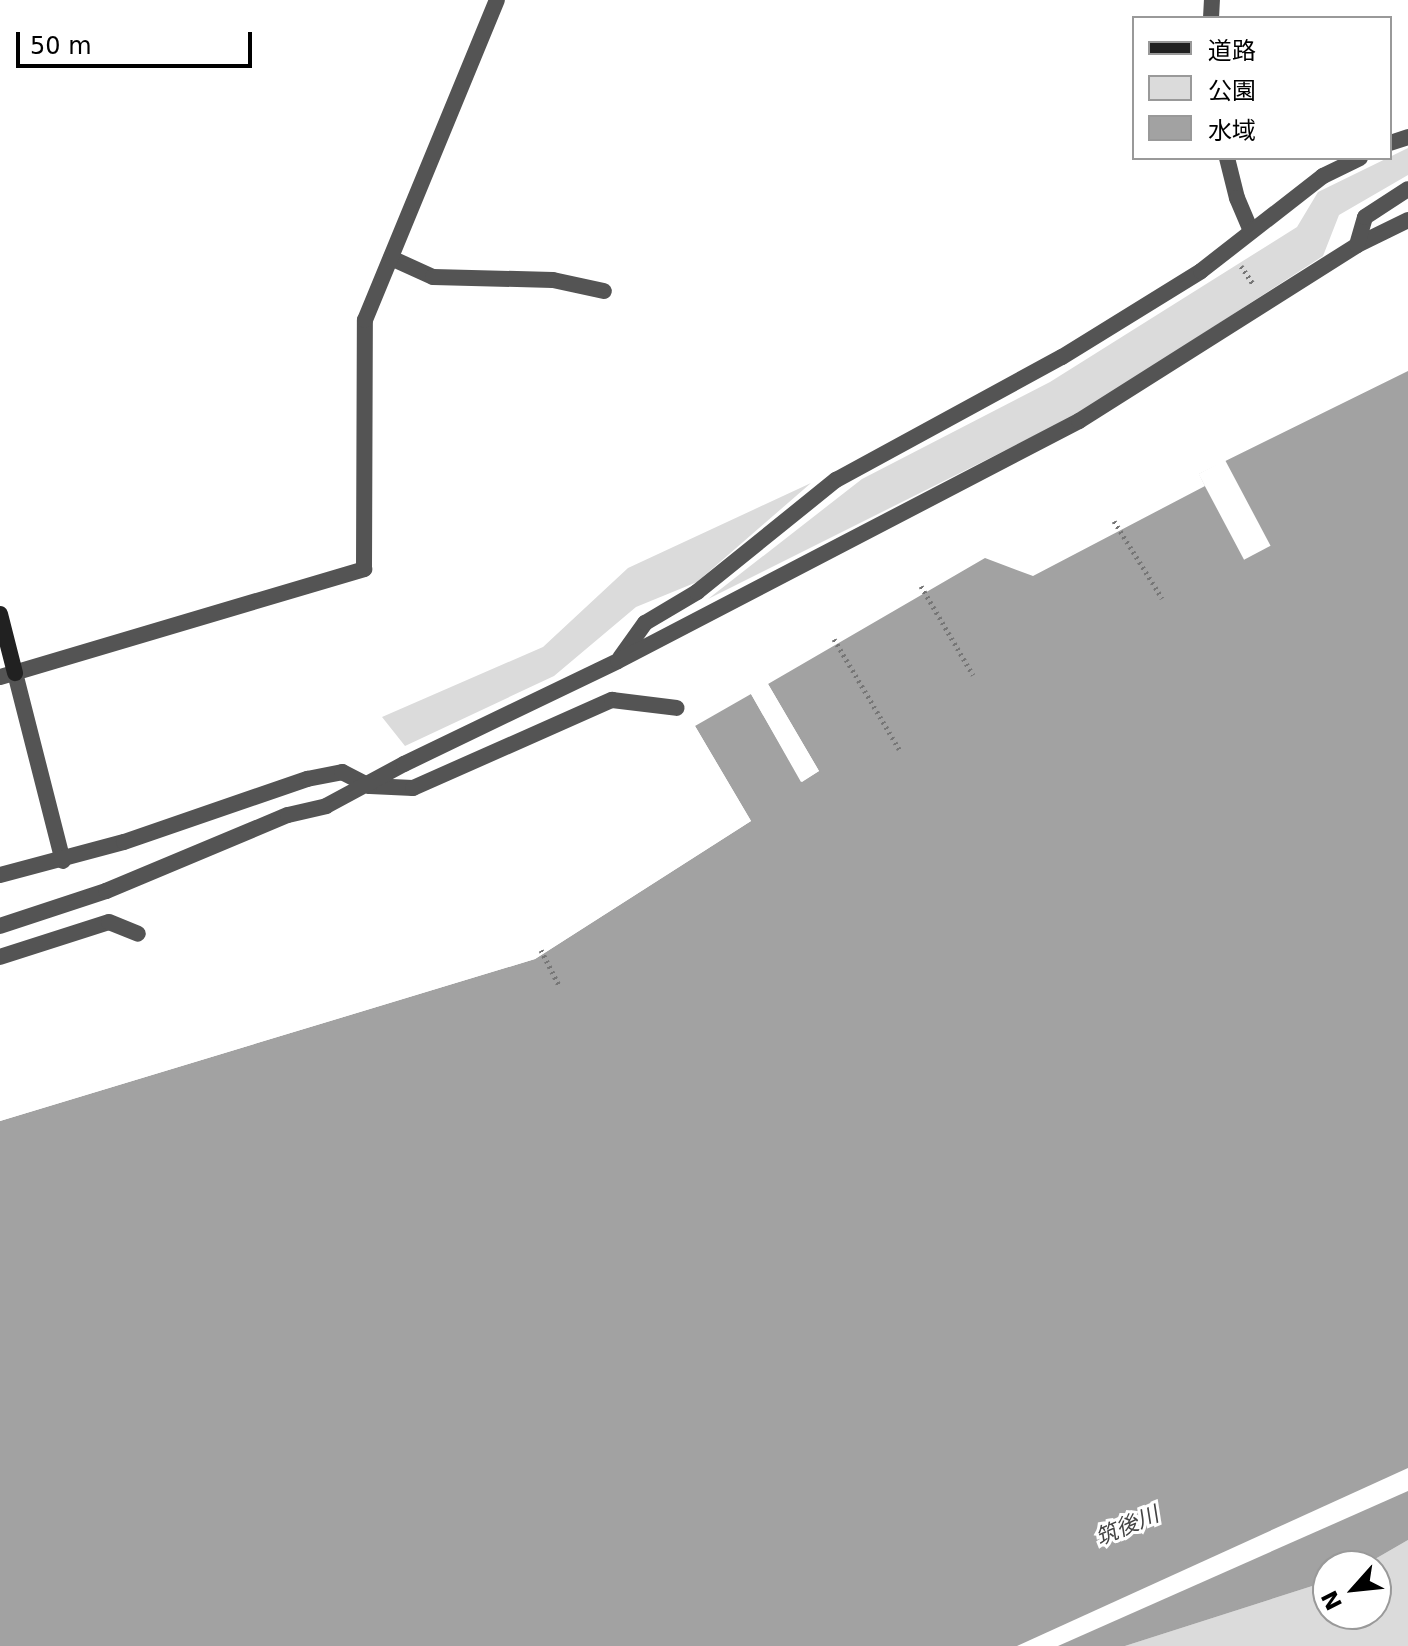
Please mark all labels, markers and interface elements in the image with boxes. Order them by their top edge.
scale bar [20,16,256,66]
legend [1132,16,1392,160]
text: 50 m [30,32,92,60]
text: 道路 [1208,37,1256,65]
text: 公園 [1208,77,1256,105]
text: 水域 [1208,117,1256,145]
water label: 筑後川 [1091,1501,1163,1551]
north arrow [1312,1550,1392,1630]
text: N [1317,1586,1347,1614]

